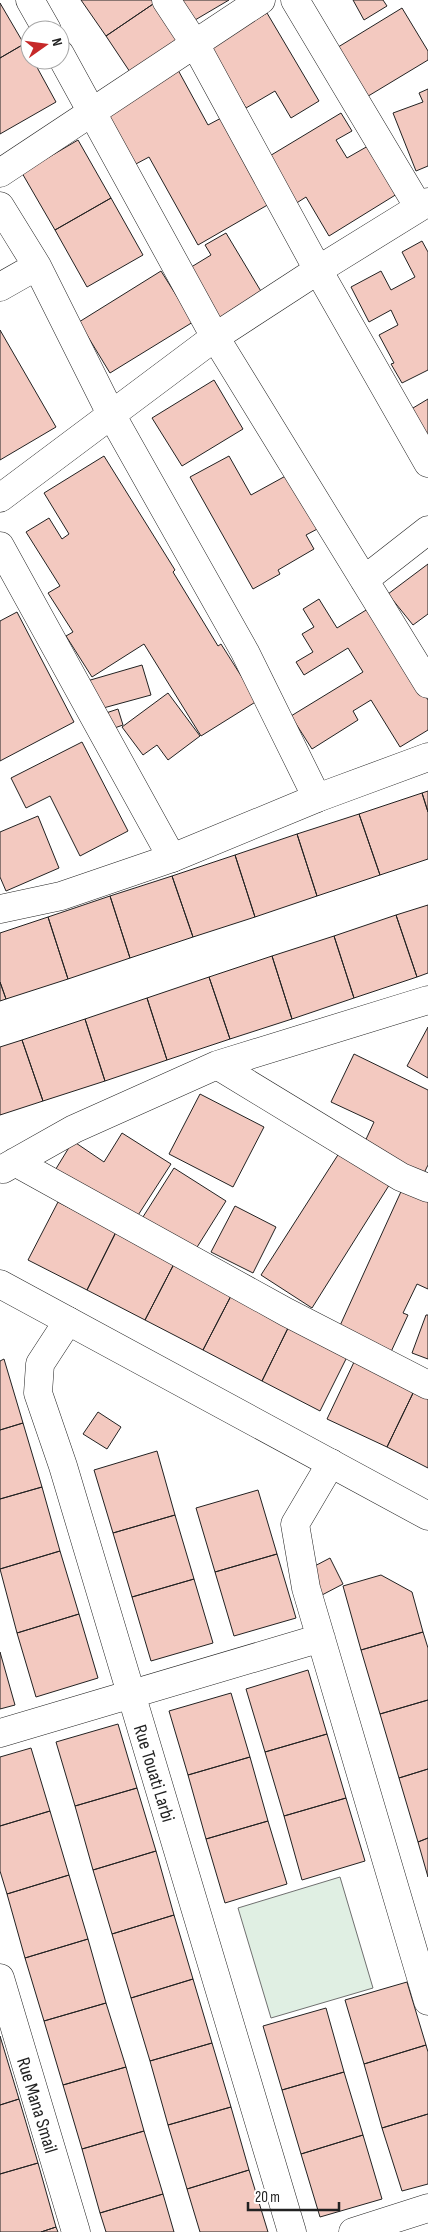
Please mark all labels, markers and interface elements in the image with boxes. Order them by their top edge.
north arrow [20,20,70,70]
text: N [48,36,66,48]
street label: Rue Touati Larbi [128,1722,179,1825]
street label: Rue Mana Smail [11,2055,62,2156]
scale bar [248,2180,339,2212]
text: 20 m [255,2188,280,2207]

